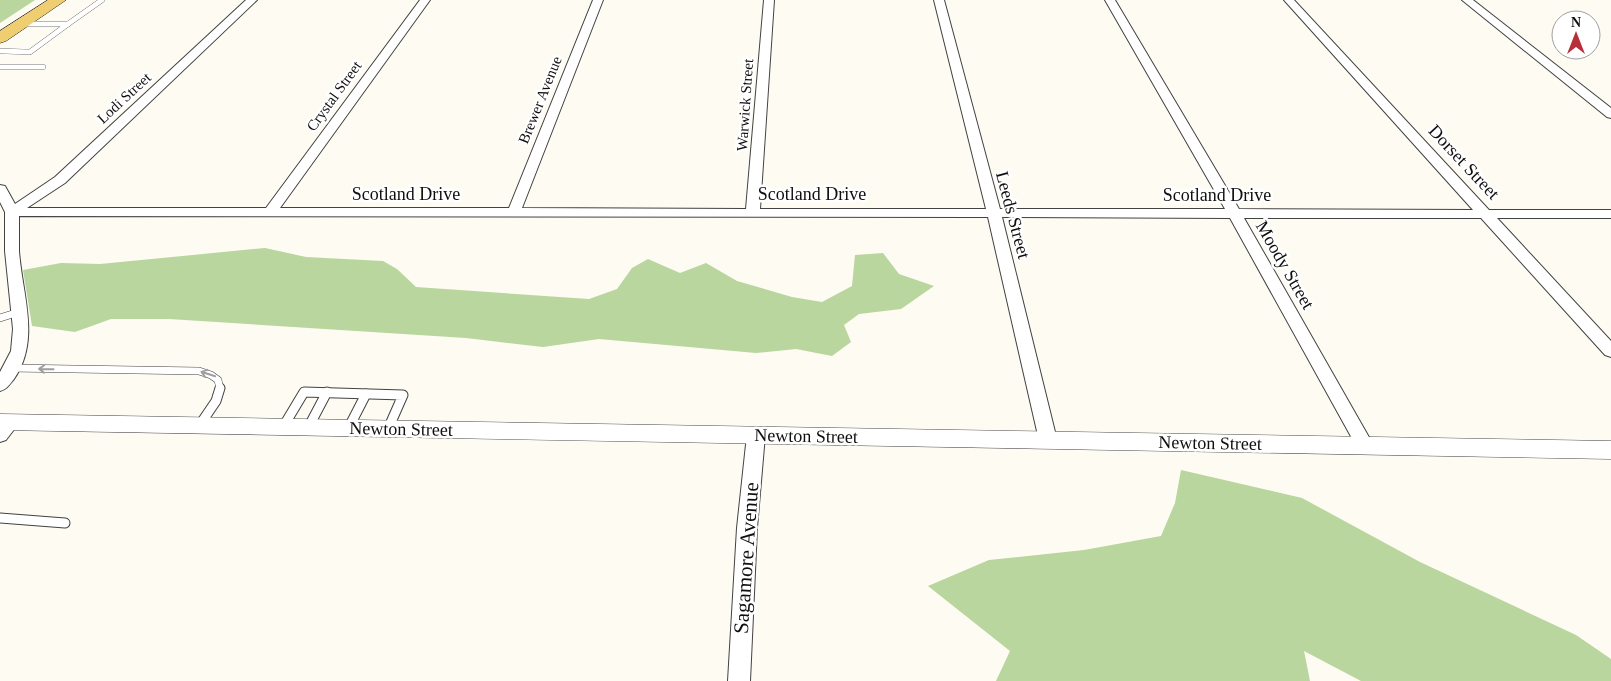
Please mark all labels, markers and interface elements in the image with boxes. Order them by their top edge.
north arrow [1551,10,1601,60]
text: N [1571,15,1581,30]
street label: Brewer Avenue [515,54,565,146]
street label: Crystal Street [303,57,365,134]
street label: Warwick Street [734,57,756,152]
street label: Lodi Street [94,69,155,127]
street label: Dorset Street [1424,121,1504,203]
street label: Leeds Street [992,169,1034,261]
street label: Scotland Drive [352,184,460,204]
street label: Scotland Drive [758,184,866,204]
street label: Scotland Drive [1163,185,1271,205]
street label: Moody Street [1252,217,1318,313]
one-way arrow [39,364,55,373]
one-way arrow [200,368,216,378]
street label: Newton Street [349,418,453,440]
street label: Newton Street [754,425,858,447]
street label: Newton Street [1158,432,1262,454]
street label: Sagamore Avenue [729,481,763,635]

